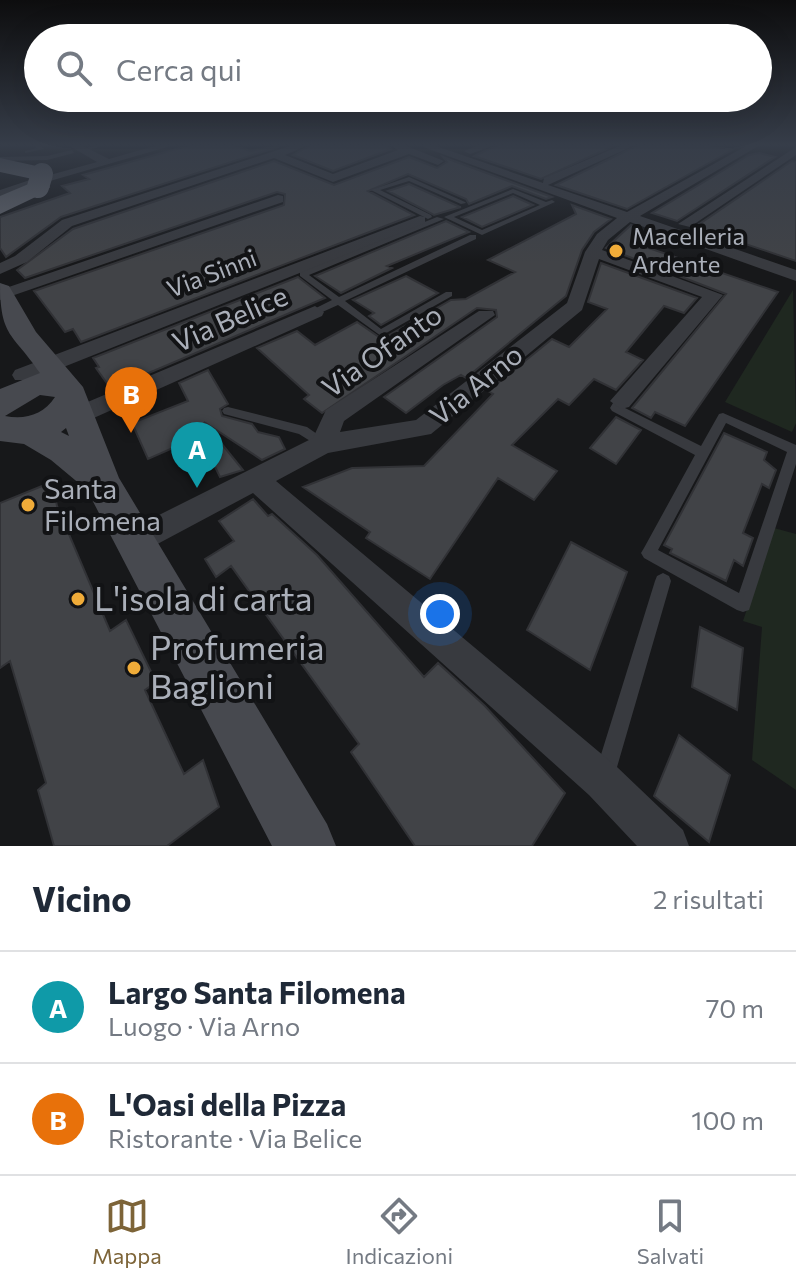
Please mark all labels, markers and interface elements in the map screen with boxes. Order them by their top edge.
search box [24,24,772,112]
icon: search [52,46,96,90]
text: Cerca qui [116,50,242,87]
place label: Macelleria Ardente [632,221,745,278]
street label: Via Sinni [163,242,260,303]
marker: Macelleria Ardente [607,242,625,260]
street label: Via Belice [167,278,292,358]
street label: Via Ofanto [315,296,448,404]
street label: Via Arno [422,336,529,432]
pin: B [105,367,157,433]
pin: A [171,422,223,488]
place label: Santa Filomena [44,471,161,537]
marker: Santa Filomena [19,496,37,514]
place label: L'isola di carta [94,576,313,618]
marker: L'isola di carta [69,590,87,608]
your location [420,594,460,634]
place label: Profumeria Baglioni [150,625,325,706]
marker: Profumeria Baglioni [125,659,143,677]
text: Vicino [32,877,132,919]
text: 2 risultati [653,883,764,914]
text: Largo Santa Filomena [108,973,406,1010]
text: A [49,992,67,1023]
text: 70 m [706,992,764,1023]
text: Luogo · Via Arno [108,1010,300,1041]
text: L'Oasi della Pizza [108,1085,346,1122]
text: B [49,1104,67,1135]
text: 100 m [691,1104,764,1135]
text: Ristorante · Via Belice [108,1122,362,1153]
tab: Mappa [92,1194,162,1269]
tab: Indicazioni [346,1194,453,1269]
tab: Salvati [637,1194,704,1269]

